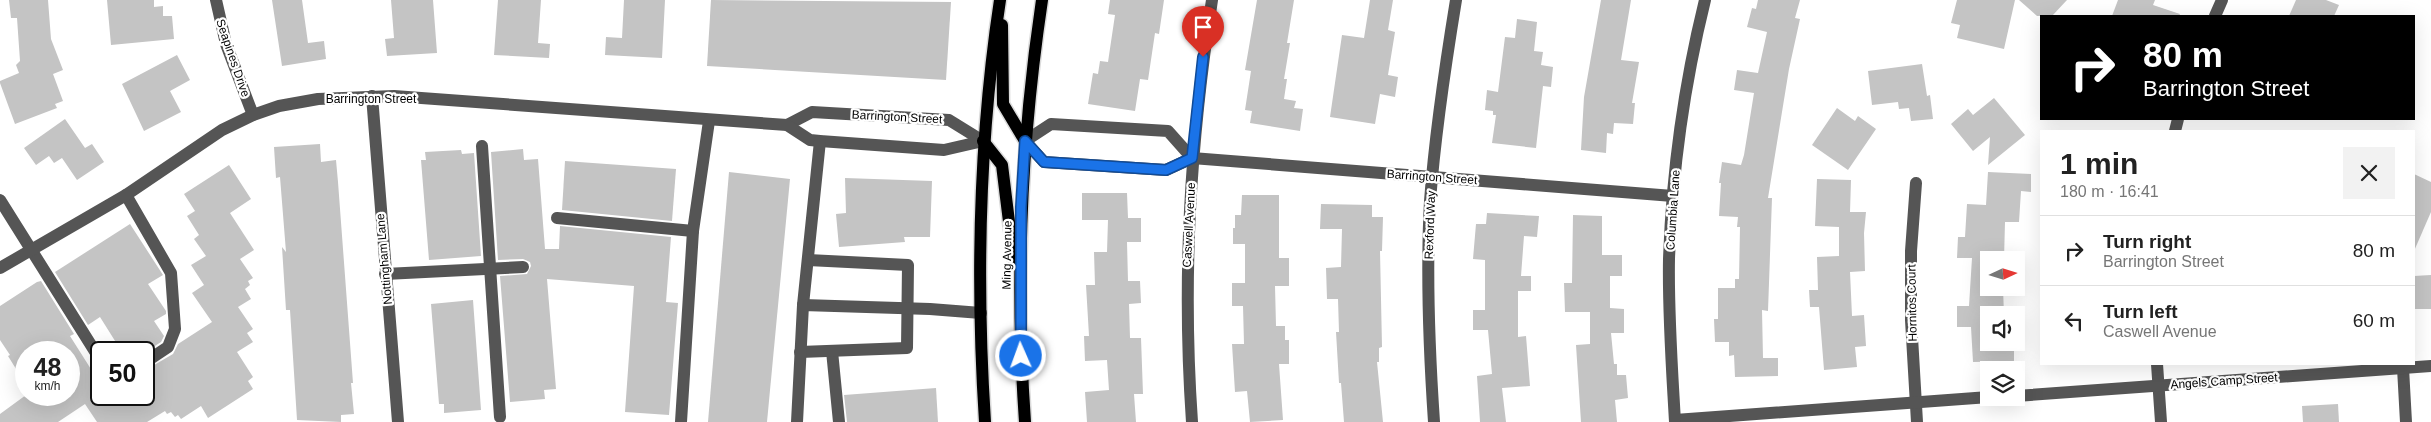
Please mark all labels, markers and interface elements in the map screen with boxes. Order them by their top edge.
pin [1182,6,1224,57]
icon: arrive [1189,13,1217,41]
street label: Seapines Drive [213,17,253,99]
icon: right [2060,35,2125,100]
text: 80 m [2143,35,2223,74]
text: Barrington Street [2143,76,2309,101]
street label: Barrington Street [326,92,417,106]
street label: Barrington Street [851,108,943,126]
text: 1 min [2060,147,2138,180]
button: close [2343,147,2395,199]
street label: Barrington Street [1386,167,1478,187]
street label: Columbia Lane [1663,169,1683,251]
street label: Caswell Avenue [1180,182,1198,268]
text: 180 m · 16:41 [2060,183,2159,200]
street label: Rexford Way [1422,190,1438,260]
street label: Nottingham Lane [373,213,395,305]
street label: Ming Avenue [999,220,1015,290]
text: Turn right [2103,231,2191,252]
icon: right [2060,237,2088,265]
text: 80 m [2353,240,2395,261]
north arrow [1980,251,2025,296]
map controls [1980,251,2025,406]
text: Barrington Street [2103,253,2224,270]
street label: Hornitos Court [1904,264,1920,342]
text: Turn left [2103,301,2178,322]
button: sound [1980,306,2025,351]
icon: left [2060,307,2088,335]
text: 60 m [2353,310,2395,331]
text: Caswell Avenue [2103,323,2217,340]
position arrow [994,329,1046,381]
speed limit sign: 50 [90,341,155,406]
text: 48 [34,353,61,381]
button: layers [1980,361,2025,406]
street label: Angels Camp Street [2170,370,2279,392]
text: km/h [34,379,61,393]

